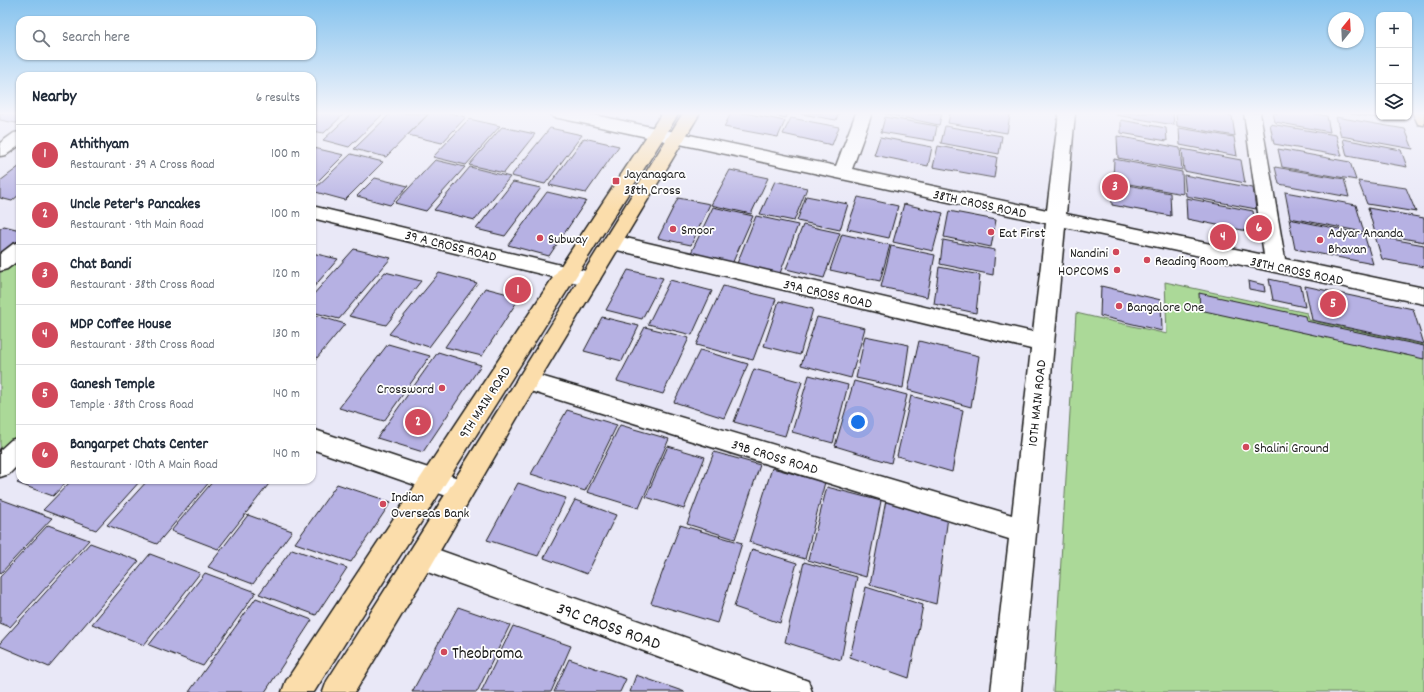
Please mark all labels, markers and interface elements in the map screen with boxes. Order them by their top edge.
north arrow [1328,12,1364,48]
map controls [1376,12,1412,120]
button: + [1376,12,1412,48]
search box [16,16,316,60]
icon: search [30,27,52,49]
text: Search here [62,27,130,49]
button: − [1376,48,1412,84]
button: layers [1376,84,1412,120]
text: Nearby [32,86,76,110]
text: 6 results [256,89,300,108]
text: Athithyam [70,134,129,156]
text: 1 [44,145,46,164]
text: 100 m [271,145,300,164]
text: Restaurant · 39 A Cross Road [70,156,215,175]
place label: Jayanagara 38th Cross [624,165,686,201]
pin: 3 [1102,172,1128,202]
marker: Jayanagara 38th Cross [611,176,621,186]
street label: 38TH CROSS ROAD [931,185,1028,225]
text: Uncle Peter's Pancakes [70,194,201,216]
text: 2 [42,205,48,224]
text: 100 m [271,205,300,224]
pin: 6 [1246,213,1272,243]
text: Restaurant · 9th Main Road [70,216,204,235]
place label: Smoor [681,221,715,241]
pin: 4 [1210,222,1236,252]
marker: Smoor [668,224,678,234]
place label: Eat First [999,224,1045,244]
place label: Adyar Ananda Bhavan [1328,224,1404,260]
street label: 39 A CROSS ROAD [403,226,498,268]
marker: Eat First [986,227,996,237]
place label: Subway [548,230,588,250]
marker: Subway [535,233,545,243]
marker: Adyar Ananda Bhavan [1315,235,1325,245]
place label: Nandini [1070,244,1108,264]
marker: Nandini [1111,247,1121,257]
place label: Reading Room [1155,252,1228,272]
street label: 38TH CROSS ROAD [1248,252,1345,292]
text: Chat Bandi [70,254,131,276]
marker: Reading Room [1142,255,1152,265]
place label: HOPCOMS [1058,262,1109,282]
text: 3 [42,265,48,284]
text: 120 m [272,265,300,284]
marker: HOPCOMS [1112,265,1122,275]
pin: 1 [505,275,531,305]
street label: 39A CROSS ROAD [781,275,874,315]
text: Restaurant · 38th Cross Road [70,276,215,295]
pin: 5 [1320,289,1346,319]
place label: Bangalore One [1127,298,1204,318]
marker: Bangalore One [1114,301,1124,311]
text: MDP Coffee House [70,314,171,336]
text: 4 [42,325,48,344]
text: 130 m [272,325,300,344]
text: Restaurant · 38th Cross Road [70,336,215,355]
street label: 10TH MAIN ROAD [1024,359,1052,447]
street label: 9TH MAIN ROAD [455,363,517,443]
text: Ganesh Temple [70,374,155,396]
place label: Crossword [377,380,434,400]
marker: Crossword [437,383,447,393]
text: 5 [42,385,48,404]
text: 140 m [273,385,300,404]
text: Temple · 38th Cross Road [70,396,194,415]
pin: 2 [405,407,431,437]
your location [848,412,868,432]
text: Bangarpet Chats Center [70,434,208,456]
street label: 39B CROSS ROAD [729,435,820,481]
place label: Shalini Ground [1254,439,1329,459]
marker: Shalini Ground [1241,442,1251,452]
text: 6 [42,445,48,464]
text: 140 m [273,445,300,464]
text: Restaurant · 10th A Main Road [70,456,218,475]
place label: Indian Overseas Bank [391,488,470,524]
marker: Indian Overseas Bank [378,499,388,509]
street label: 39C CROSS ROAD [553,598,664,658]
place label: Theobroma [452,643,524,667]
marker: Theobroma [439,647,449,657]

